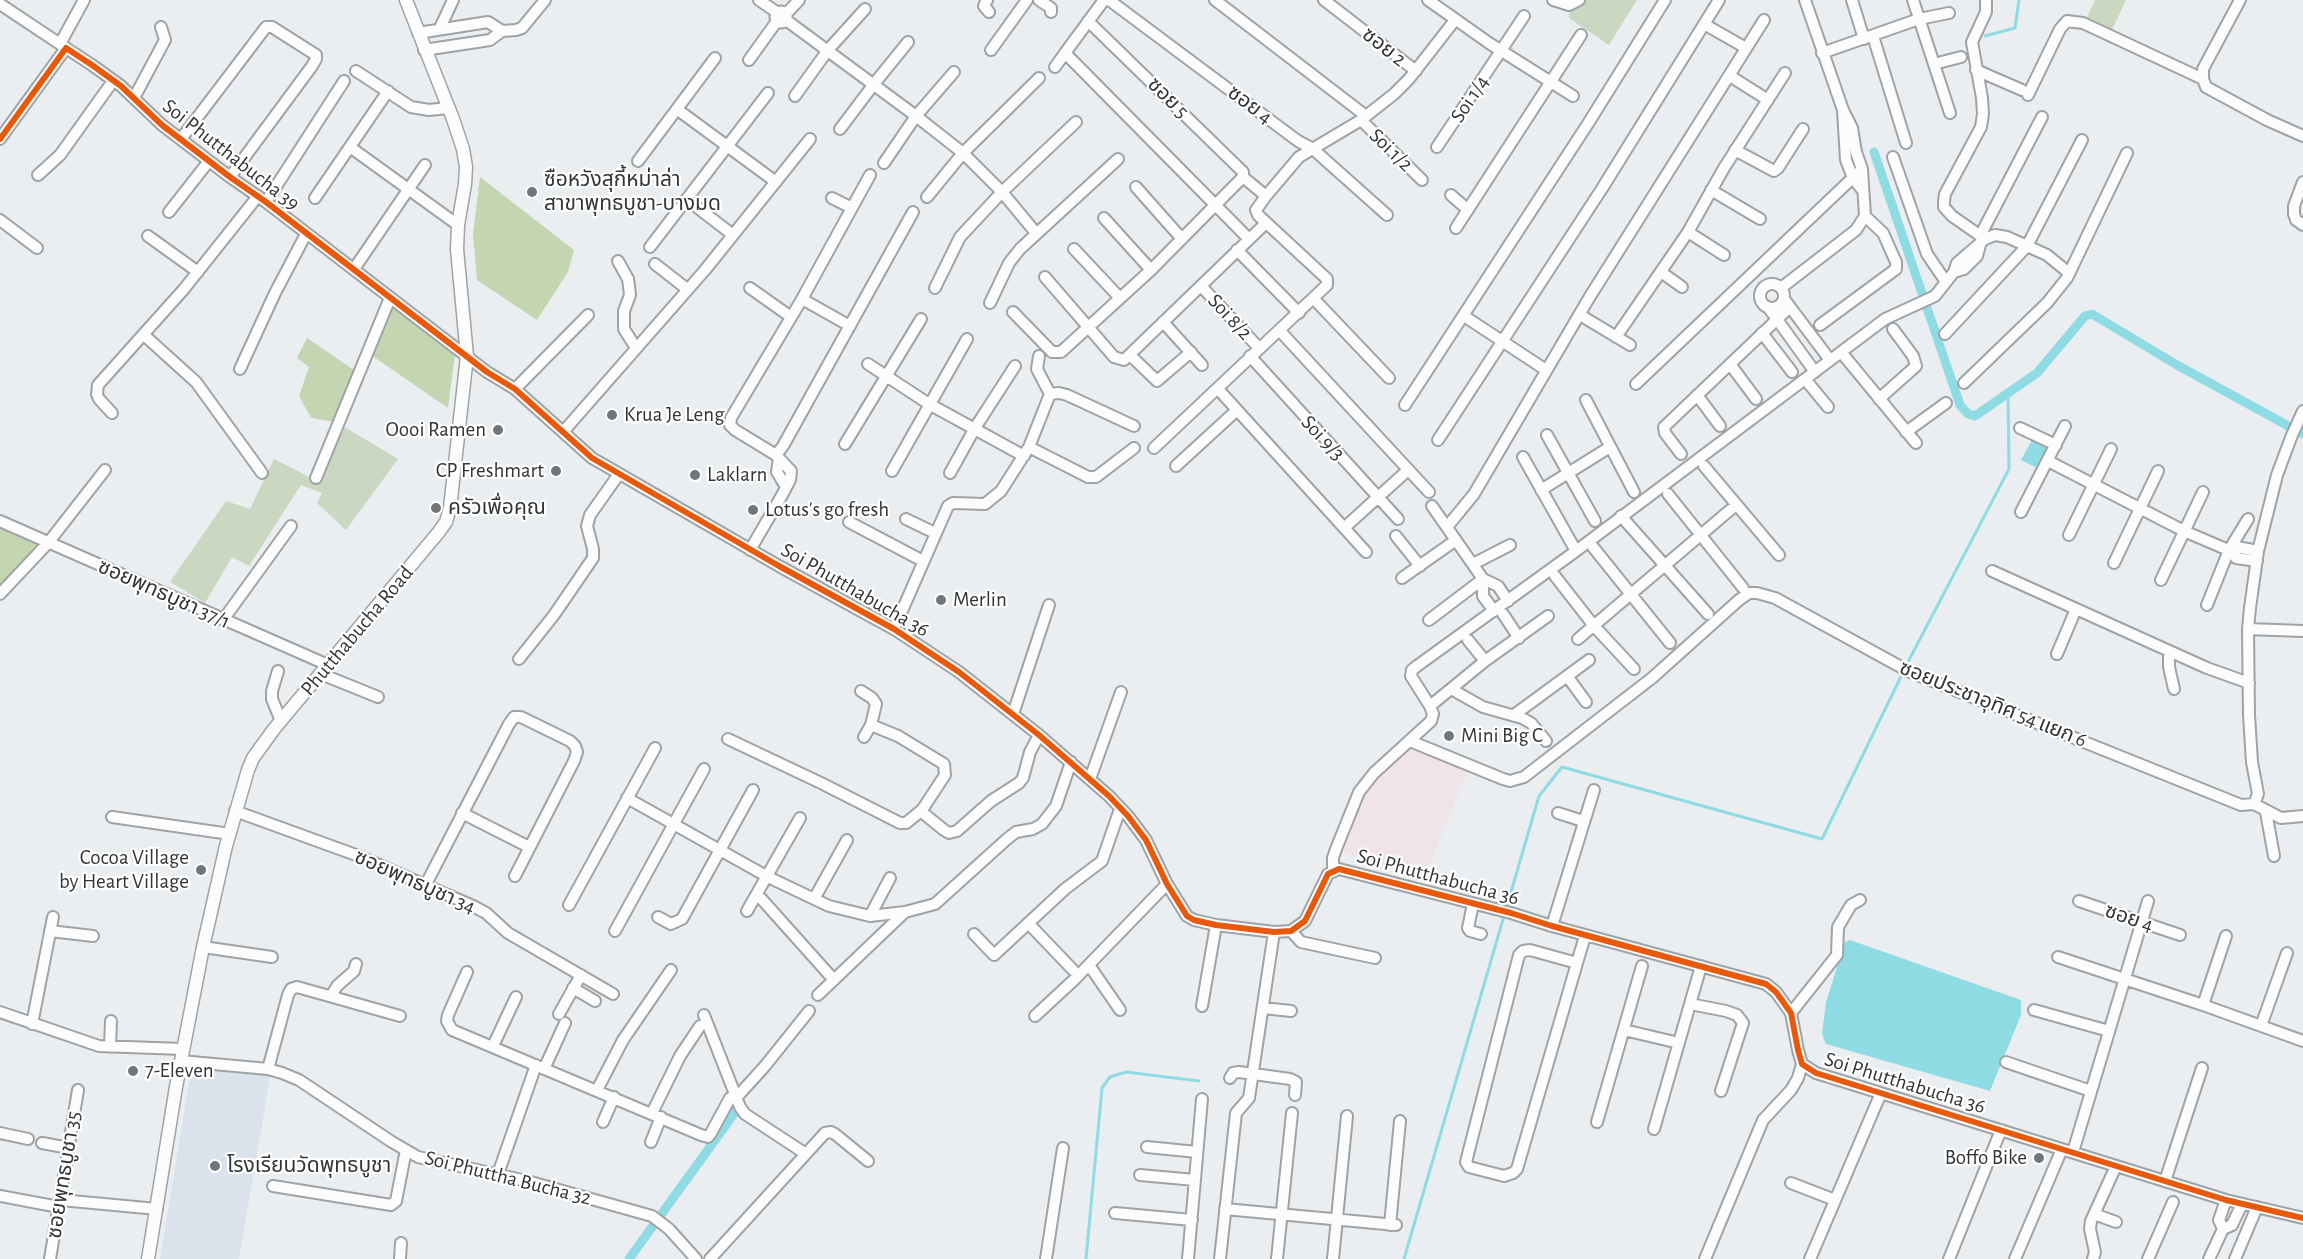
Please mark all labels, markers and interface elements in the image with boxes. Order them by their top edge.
street label: ซอย 2 [1357,22,1411,72]
street label: Soi 1/4 [1445,71,1495,127]
street label: ซอย 5 [1142,72,1194,124]
street label: ซอย 4 [1223,80,1277,130]
street label: Soi Phutthabucha 39 [157,94,305,216]
street label: Soi 1/2 [1364,123,1418,177]
place label: ซือหวังสุกี้หม่าล่า สาขาพุทธบูชา-บางมด [544,167,721,217]
marker: ซือหวังสุกี้หม่าล่า สาขาพุทธบูชา-บางมด [525,185,539,199]
street label: Soi 8/2 [1202,289,1258,345]
place label: Krua Je Leng [624,402,724,428]
marker: Krua Je Leng [605,408,619,422]
street label: Soi 9/3 [1296,410,1350,466]
place label: Oooi Ramen [385,417,486,443]
marker: Oooi Ramen [491,423,505,437]
place label: CP Freshmart [436,458,544,484]
place label: Laklarn [707,462,767,488]
marker: CP Freshmart [549,464,563,478]
marker: Laklarn [688,468,702,482]
place label: ครัวเพื่อคุณ [448,495,546,521]
place label: Lotus's go fresh [765,497,889,523]
marker: ครัวเพื่อคุณ [429,501,443,515]
marker: Lotus's go fresh [746,503,760,517]
street label: Soi Phutthabucha 36 [776,537,934,643]
street label: ซอยพุทธบูชา 37/1 [94,554,234,634]
street label: Phutthabucha Road [295,561,419,701]
place label: Merlin [953,587,1007,613]
marker: Merlin [934,593,948,607]
street label: ซอยประชาอุทิศ 54 แยก 6 [1896,655,2090,753]
place label: Mini Big C [1461,723,1543,749]
marker: Mini Big C [1442,729,1456,743]
street label: Soi Phutthabucha 36 [1354,843,1522,911]
street label: ซอยพุทธบูชา 34 [350,844,480,920]
place label: Cocoa Village by Heart Village [59,845,189,895]
marker: Cocoa Village by Heart Village [194,863,208,877]
street label: ซอย 4 [2101,898,2157,938]
street label: Soi Phutthabucha 36 [1821,1047,1989,1119]
place label: 7-Eleven [145,1058,214,1084]
marker: 7-Eleven [126,1064,140,1078]
street label: ซอยพุทธบูชา 35 [41,1109,87,1241]
street label: Soi Phuttha Bucha 32 [422,1145,594,1211]
place label: Boffo Bike [1945,1145,2027,1171]
marker: Boffo Bike [2032,1151,2046,1165]
place label: โรงเรียนวัดพุทธบูชา [227,1153,391,1179]
marker: โรงเรียนวัดพุทธบูชา [208,1159,222,1173]

